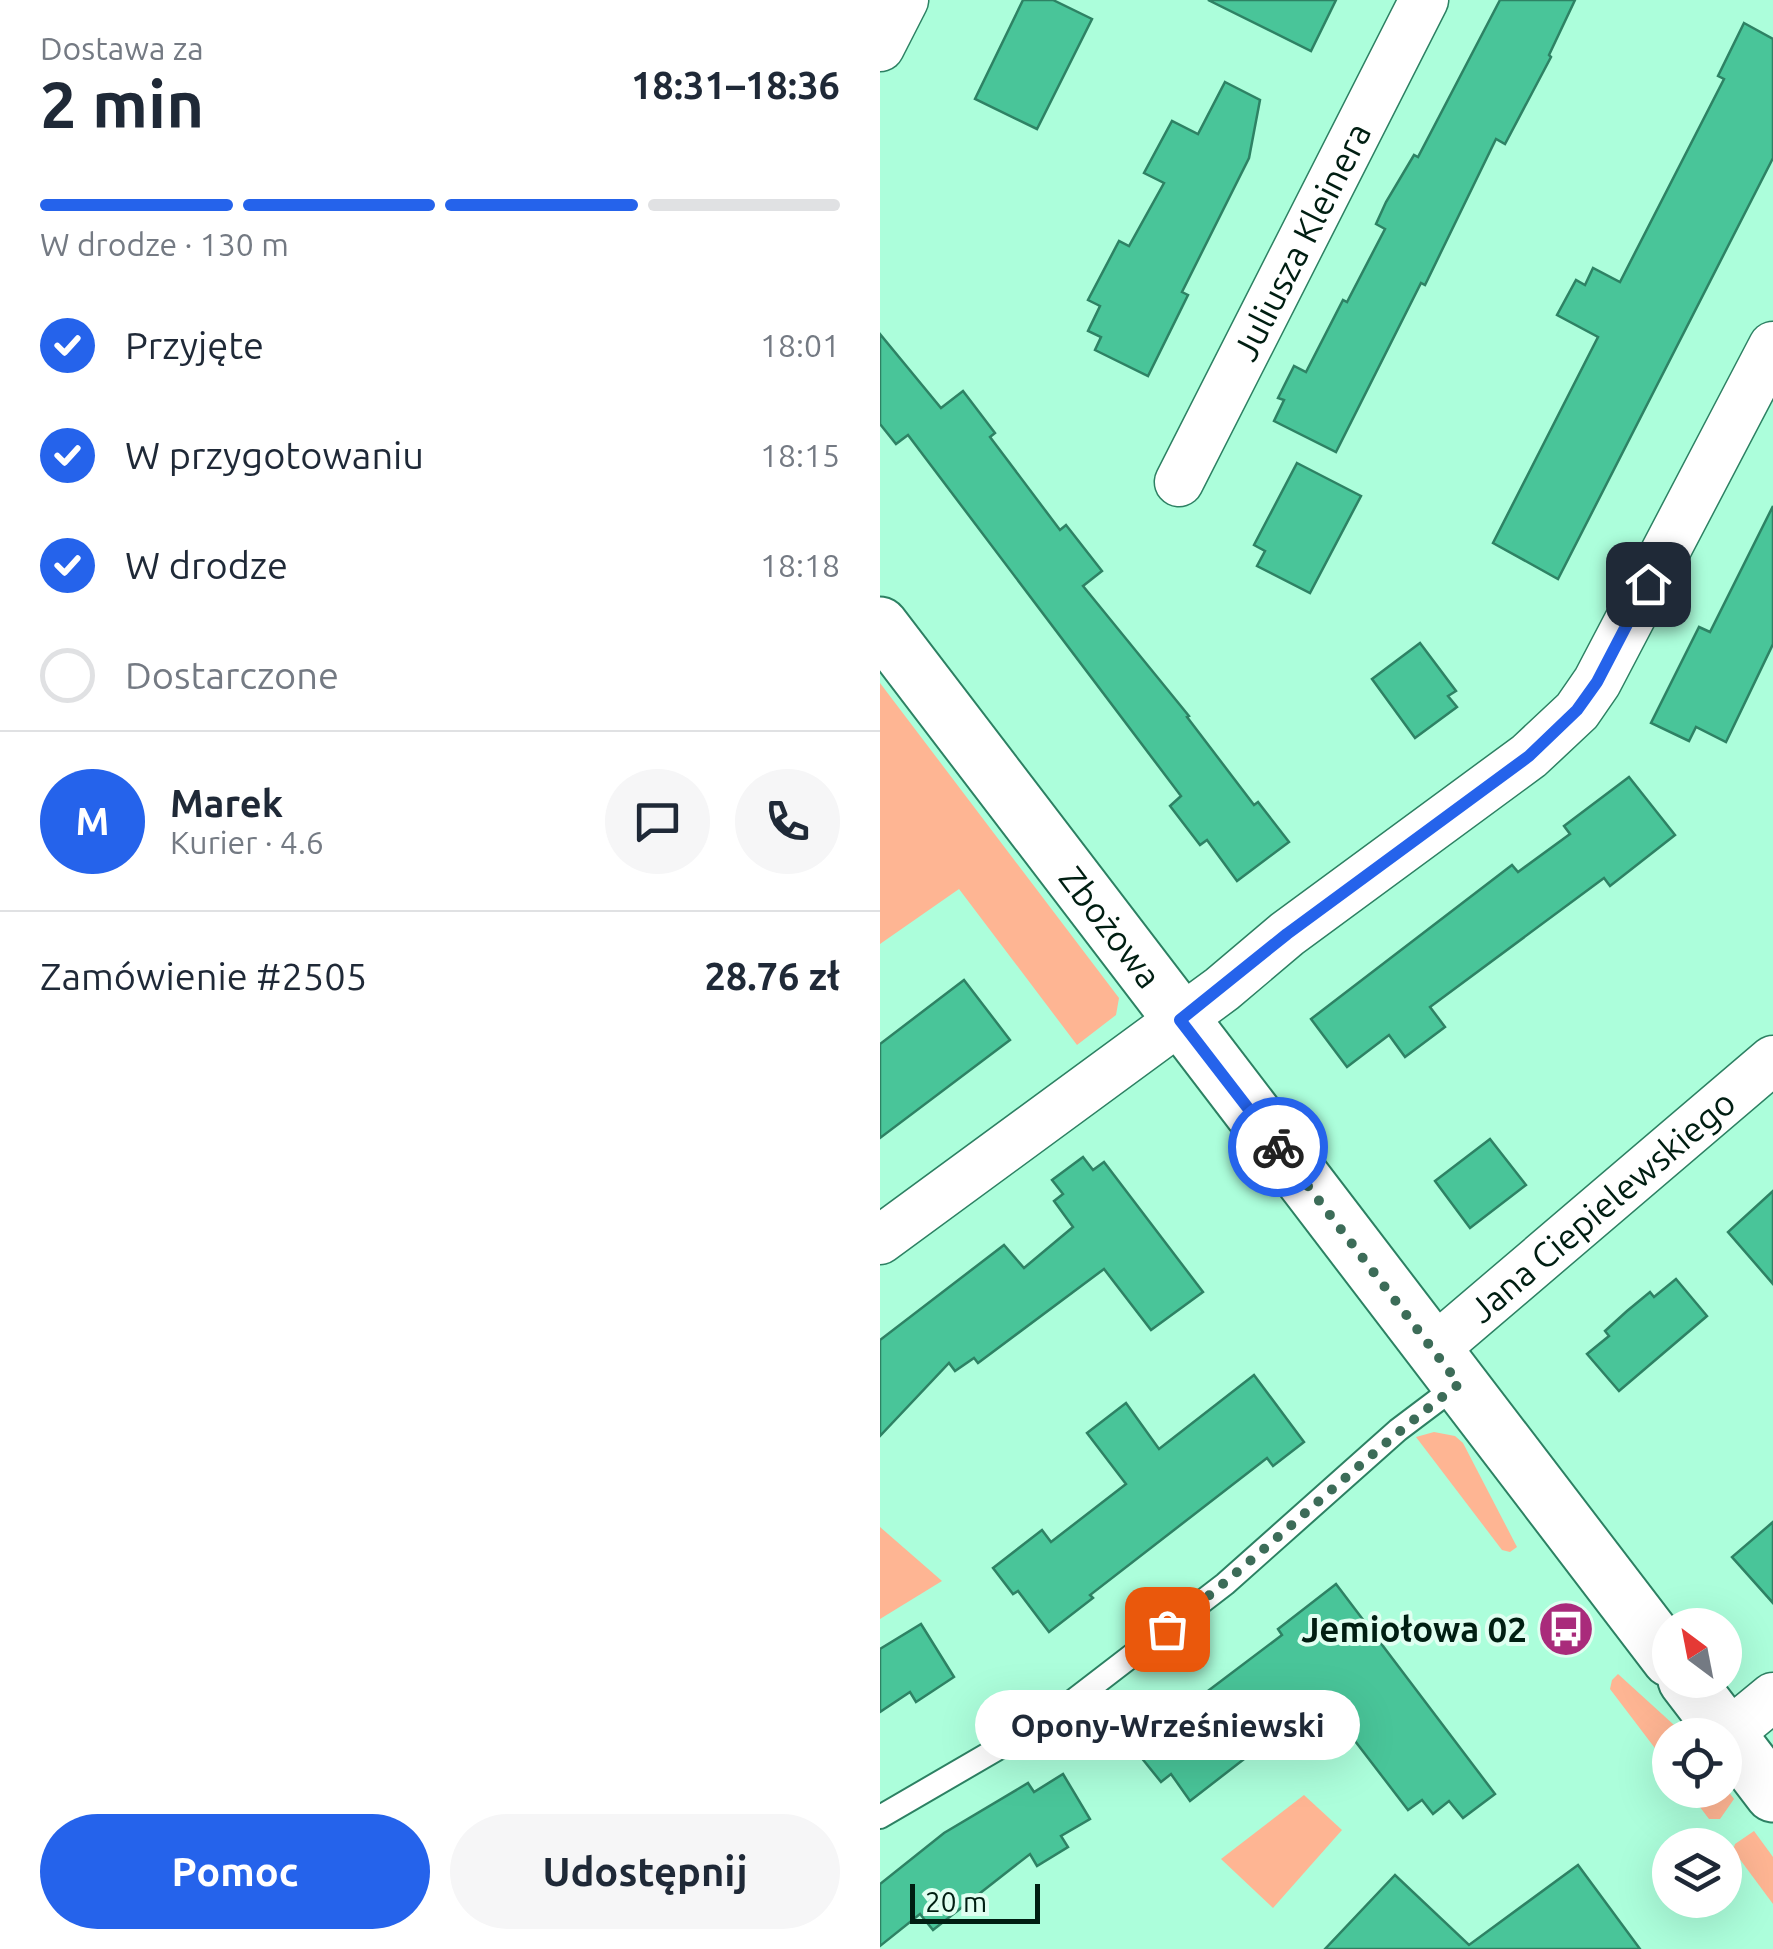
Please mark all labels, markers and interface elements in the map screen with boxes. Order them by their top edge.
text: Dostawa za [40,30,204,66]
text: 18:31–18:36 [631,64,840,106]
text: 2 min [40,67,204,140]
street label: Juliusza Kleinera [1224,116,1378,367]
text: W drodze · 130 m [40,226,289,262]
icon: check [40,318,95,373]
text: Przyjęte [125,324,264,366]
text: 18:01 [760,327,840,363]
icon: check [40,428,95,483]
text: W przygotowaniu [125,434,424,476]
text: 18:15 [760,437,840,473]
icon: check [40,538,95,593]
pin [1606,542,1691,627]
text: W drodze [125,544,288,586]
text: 18:18 [760,547,840,583]
icon: home [1621,557,1676,612]
text: Dostarczone [125,654,339,696]
button: chat [605,769,710,874]
button: phone [735,769,840,874]
text: Marek [170,782,283,824]
text: M [76,800,109,842]
text: Kurier · 4.6 [170,824,324,860]
street label: Zbożowa [1052,858,1170,995]
text: Zamówienie #2505 [40,955,367,997]
text: 28.76 zł [704,955,840,997]
street label: Jana Ciepielewskiego [1461,1082,1743,1330]
courier [1228,1097,1328,1197]
icon: bike [1251,1120,1306,1175]
pin [1125,1587,1210,1672]
bus stop icon: Jemiołowa 02 [1536,1599,1596,1659]
icon: bag [1140,1602,1195,1657]
north arrow [1652,1608,1742,1698]
map controls [1652,1608,1742,1918]
place label: Jemiołowa 02 [1301,1609,1527,1649]
callout: Opony-Wrześniewski [974,1689,1360,1759]
text: Opony-Wrześniewski [1010,1707,1325,1743]
button: locate [1652,1718,1742,1808]
button: Pomoc [40,1814,430,1929]
button: Udostępnij [450,1814,840,1929]
button: layers [1652,1828,1742,1918]
scale bar [910,1879,1040,1924]
text: 20 m [925,1886,987,1917]

